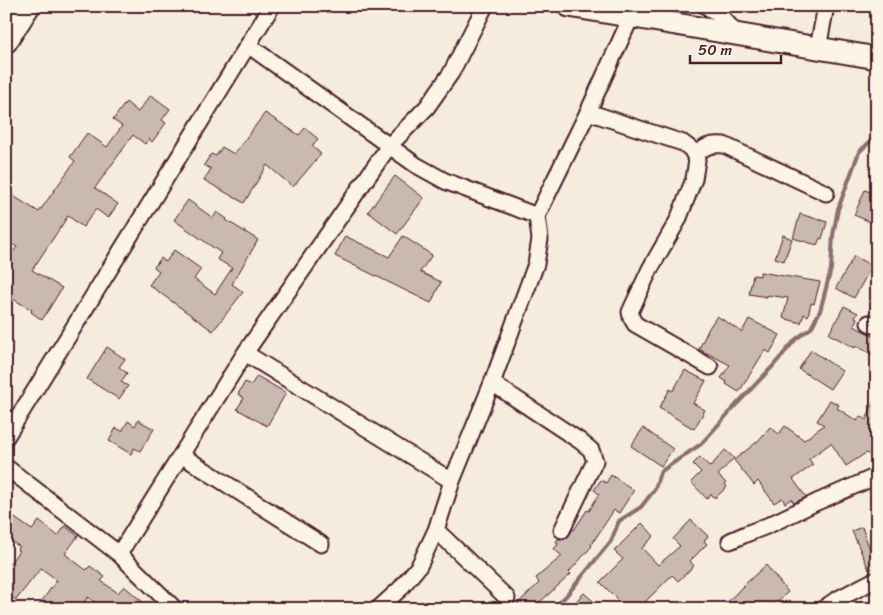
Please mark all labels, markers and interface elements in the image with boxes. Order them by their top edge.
scale bar [690,32,782,64]
text: 50 m [698,37,733,63]

